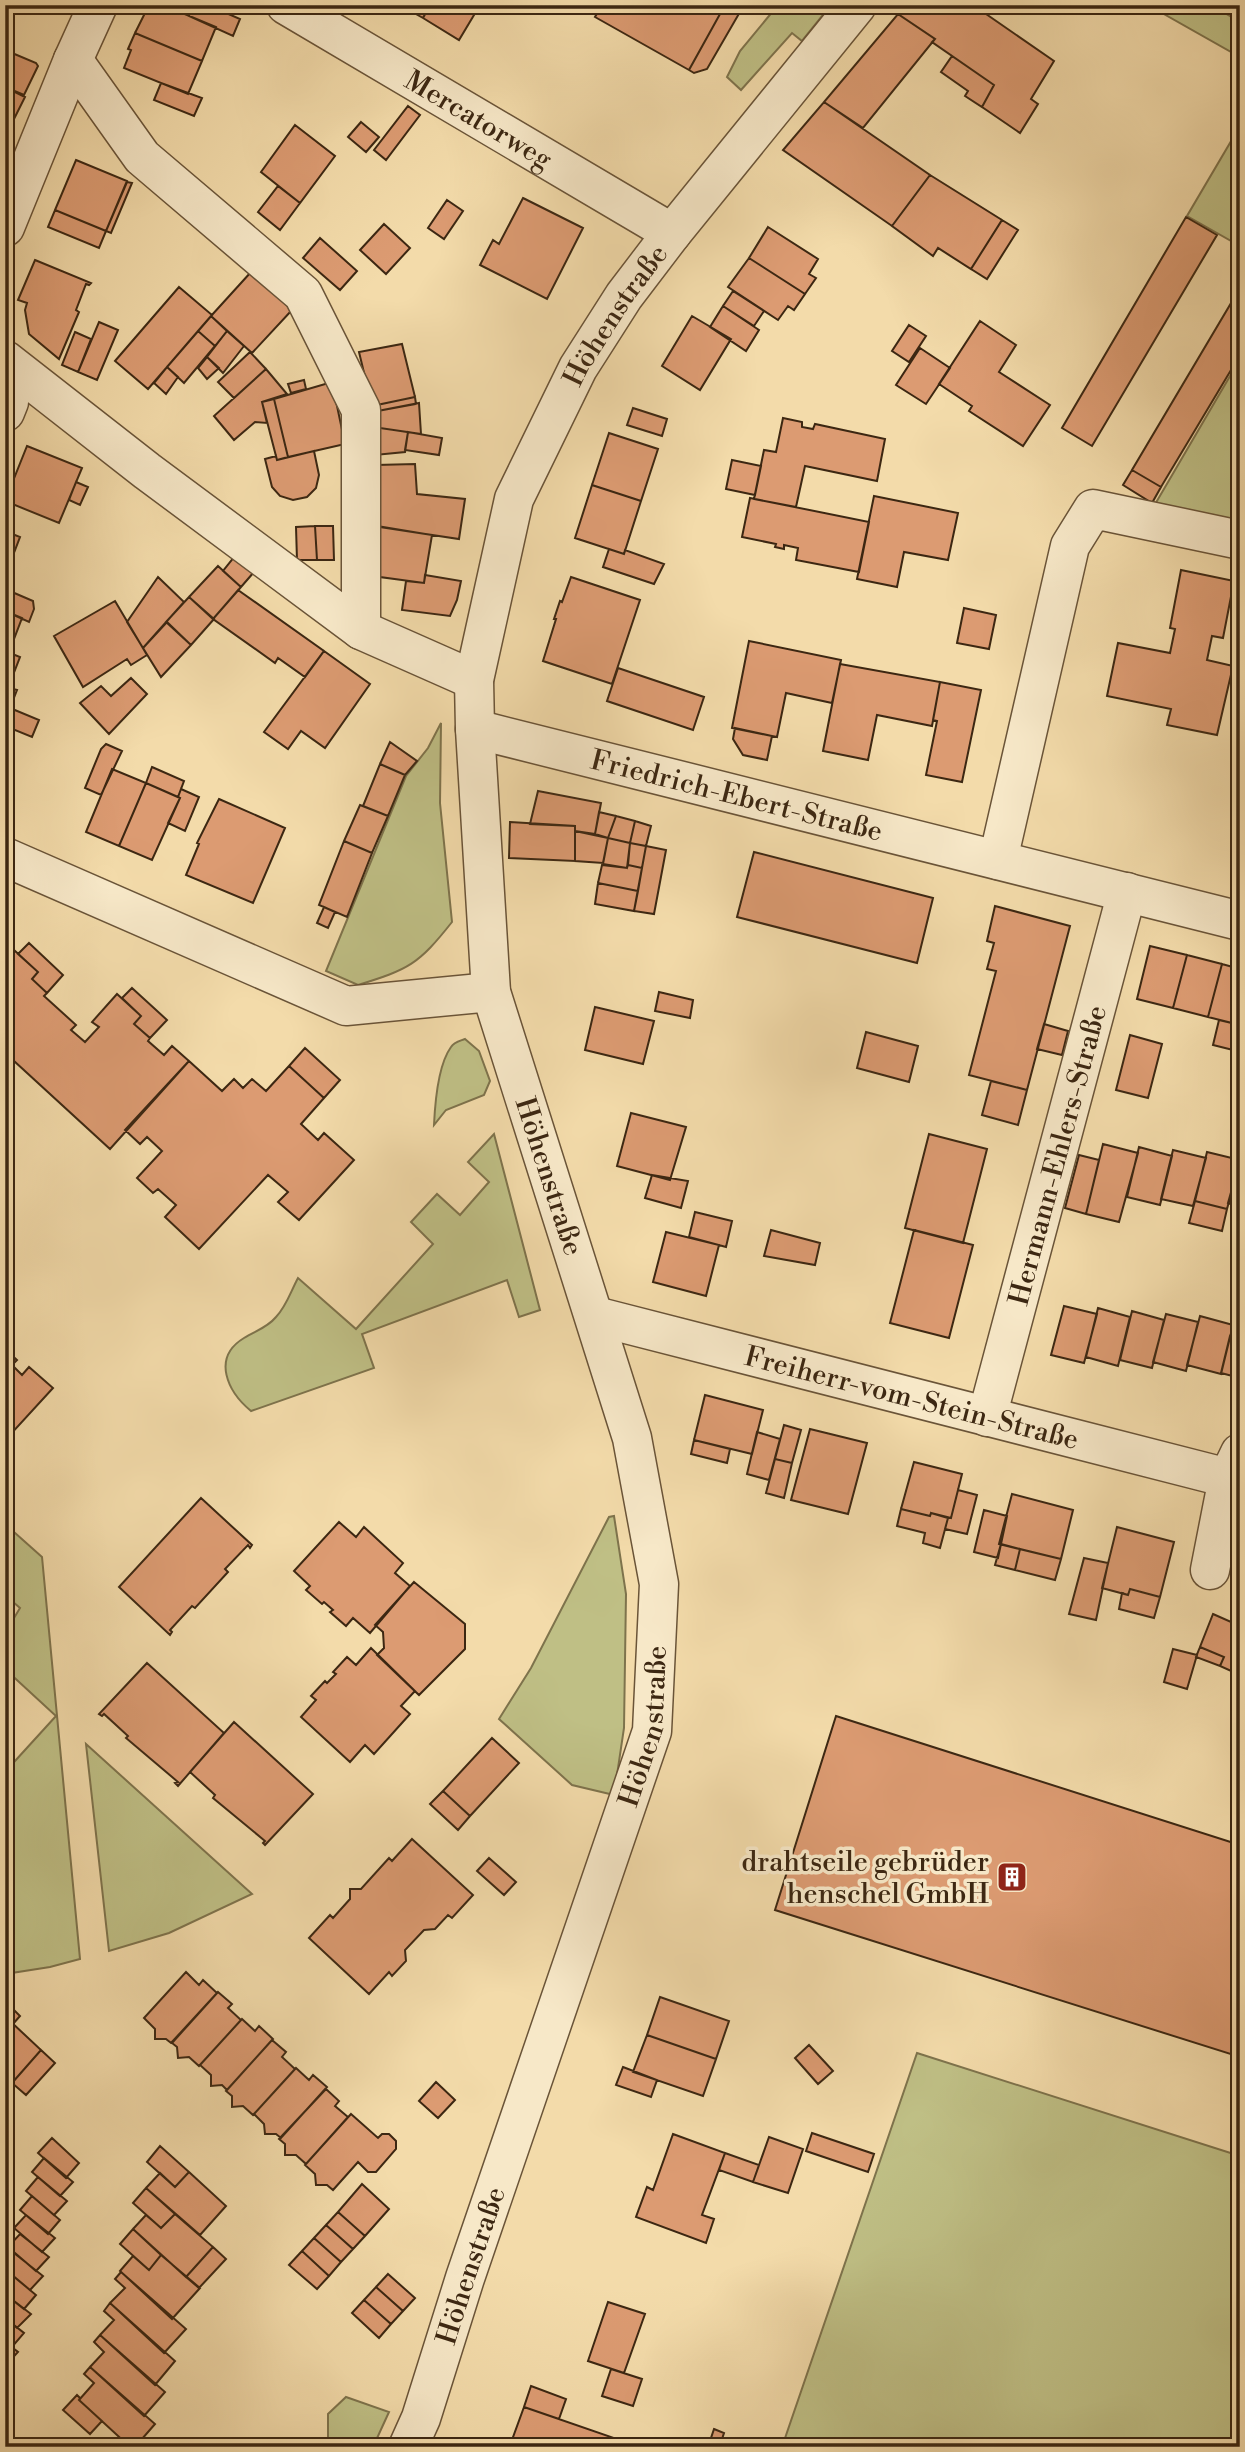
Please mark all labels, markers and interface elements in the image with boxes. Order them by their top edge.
street label: Mercatorweg [398,63,559,178]
street label: Höhenstraße [556,238,676,392]
street label: Friedrich-Ebert-Straße [587,743,886,850]
street label: Hermann-Ehlers-Straße [1002,1002,1115,1309]
street label: Höhenstraße [507,1093,591,1260]
street label: Freiherr-vom-Stein-Straße [741,1339,1082,1458]
street label: Höhenstraße [611,1645,675,1812]
place label: drahtseile gebrüder henschel GmbH [741,1845,990,1912]
building icon: drahtseile gebrüder henschel GmbH [995,1860,1029,1894]
street label: Höhenstraße [429,2182,514,2349]

